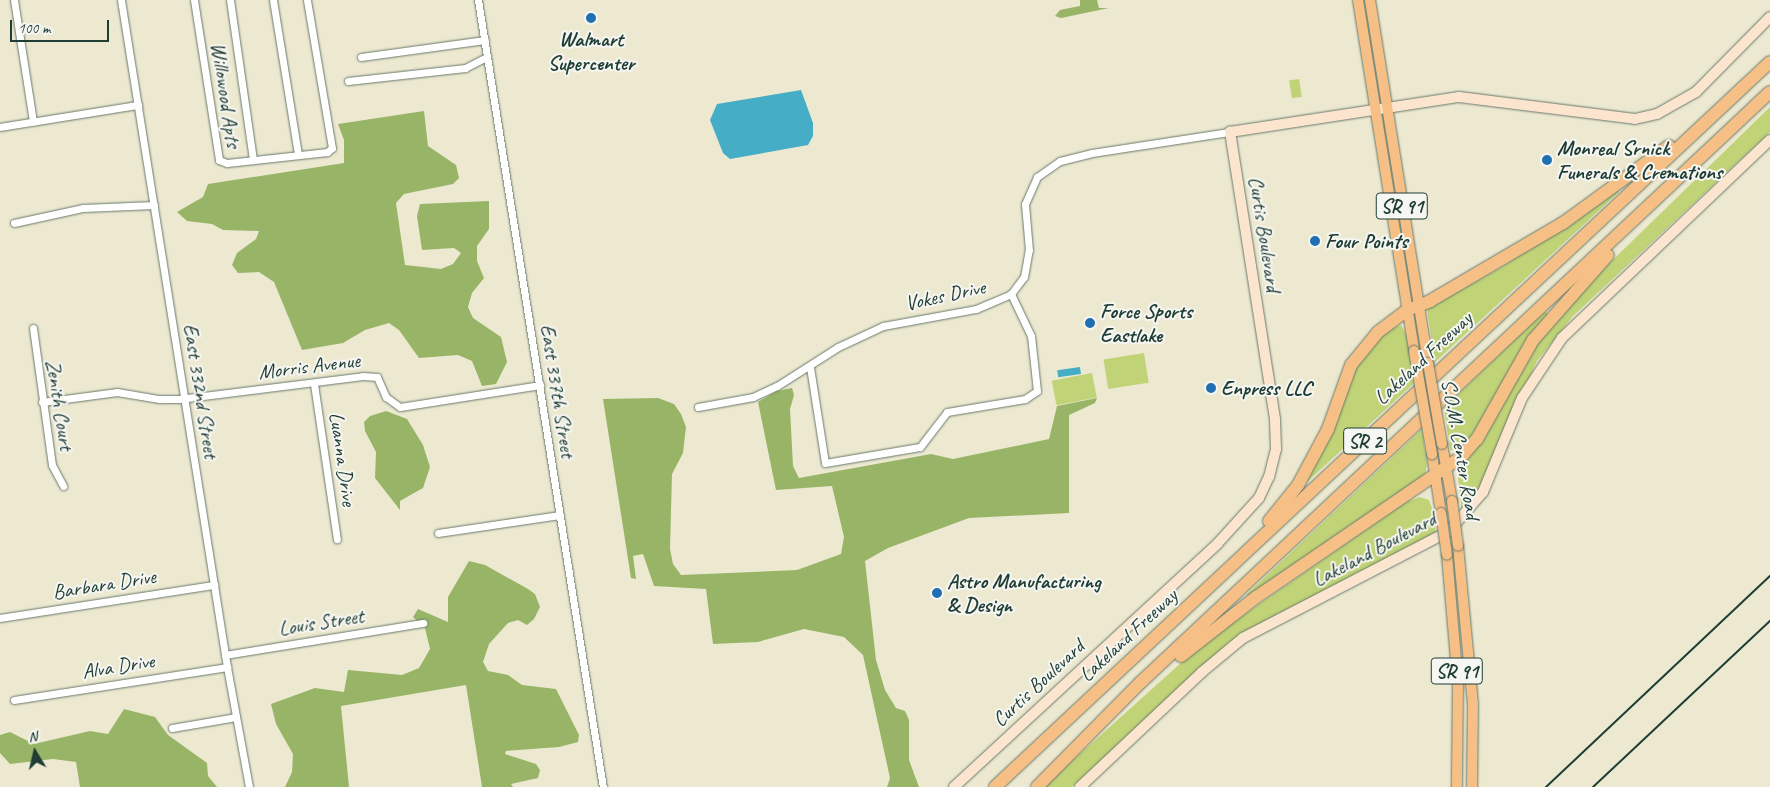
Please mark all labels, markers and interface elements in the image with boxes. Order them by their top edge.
scale bar [12,10,111,42]
marker: Walmart Supercenter [585,12,597,24]
text: 100 m [18,19,50,38]
place label: Walmart Supercenter [548,26,634,76]
street label: Willowood Apts [205,41,247,149]
place label: Monreal Srnick Funerals & Cremations [1557,135,1722,185]
marker: Monreal Srnick Funerals & Cremations [1541,154,1553,166]
street label: Curtis Boulevard [1243,174,1287,294]
road number: SR 91 [1376,188,1428,224]
place label: Four Points [1325,228,1407,254]
marker: Four Points [1309,235,1321,247]
street label: Vokes Drive [903,274,987,316]
place label: Force Sports Eastlake [1100,298,1192,348]
street label: Lakeland Freeway [1369,306,1477,410]
marker: Force Sports Eastlake [1084,317,1096,329]
street label: East 332nd Street [178,322,224,460]
street label: East 337th Street [535,322,581,460]
street label: Morris Avenue [257,347,361,385]
street label: Zenith Court [40,358,80,452]
place label: Enpress LLC [1221,375,1312,401]
street label: S.O.M. Center Road [1436,377,1486,521]
marker: Enpress LLC [1205,382,1217,394]
street label: Luanna Drive [324,410,362,508]
road number: SR 2 [1342,424,1388,458]
street label: Lakeland Boulevard [1308,506,1440,592]
street label: Barbara Drive [51,563,157,605]
place label: Astro Manufacturing & Design [947,568,1101,618]
street label: Lakeland Freeway [1074,583,1182,687]
marker: Astro Manufacturing & Design [931,587,943,599]
street label: Louis Street [277,603,365,641]
street label: Curtis Boulevard [987,634,1089,732]
street label: Alva Drive [80,648,156,684]
road number: SR 91 [1431,654,1483,688]
north arrow [10,727,60,777]
text: N [27,728,38,746]

